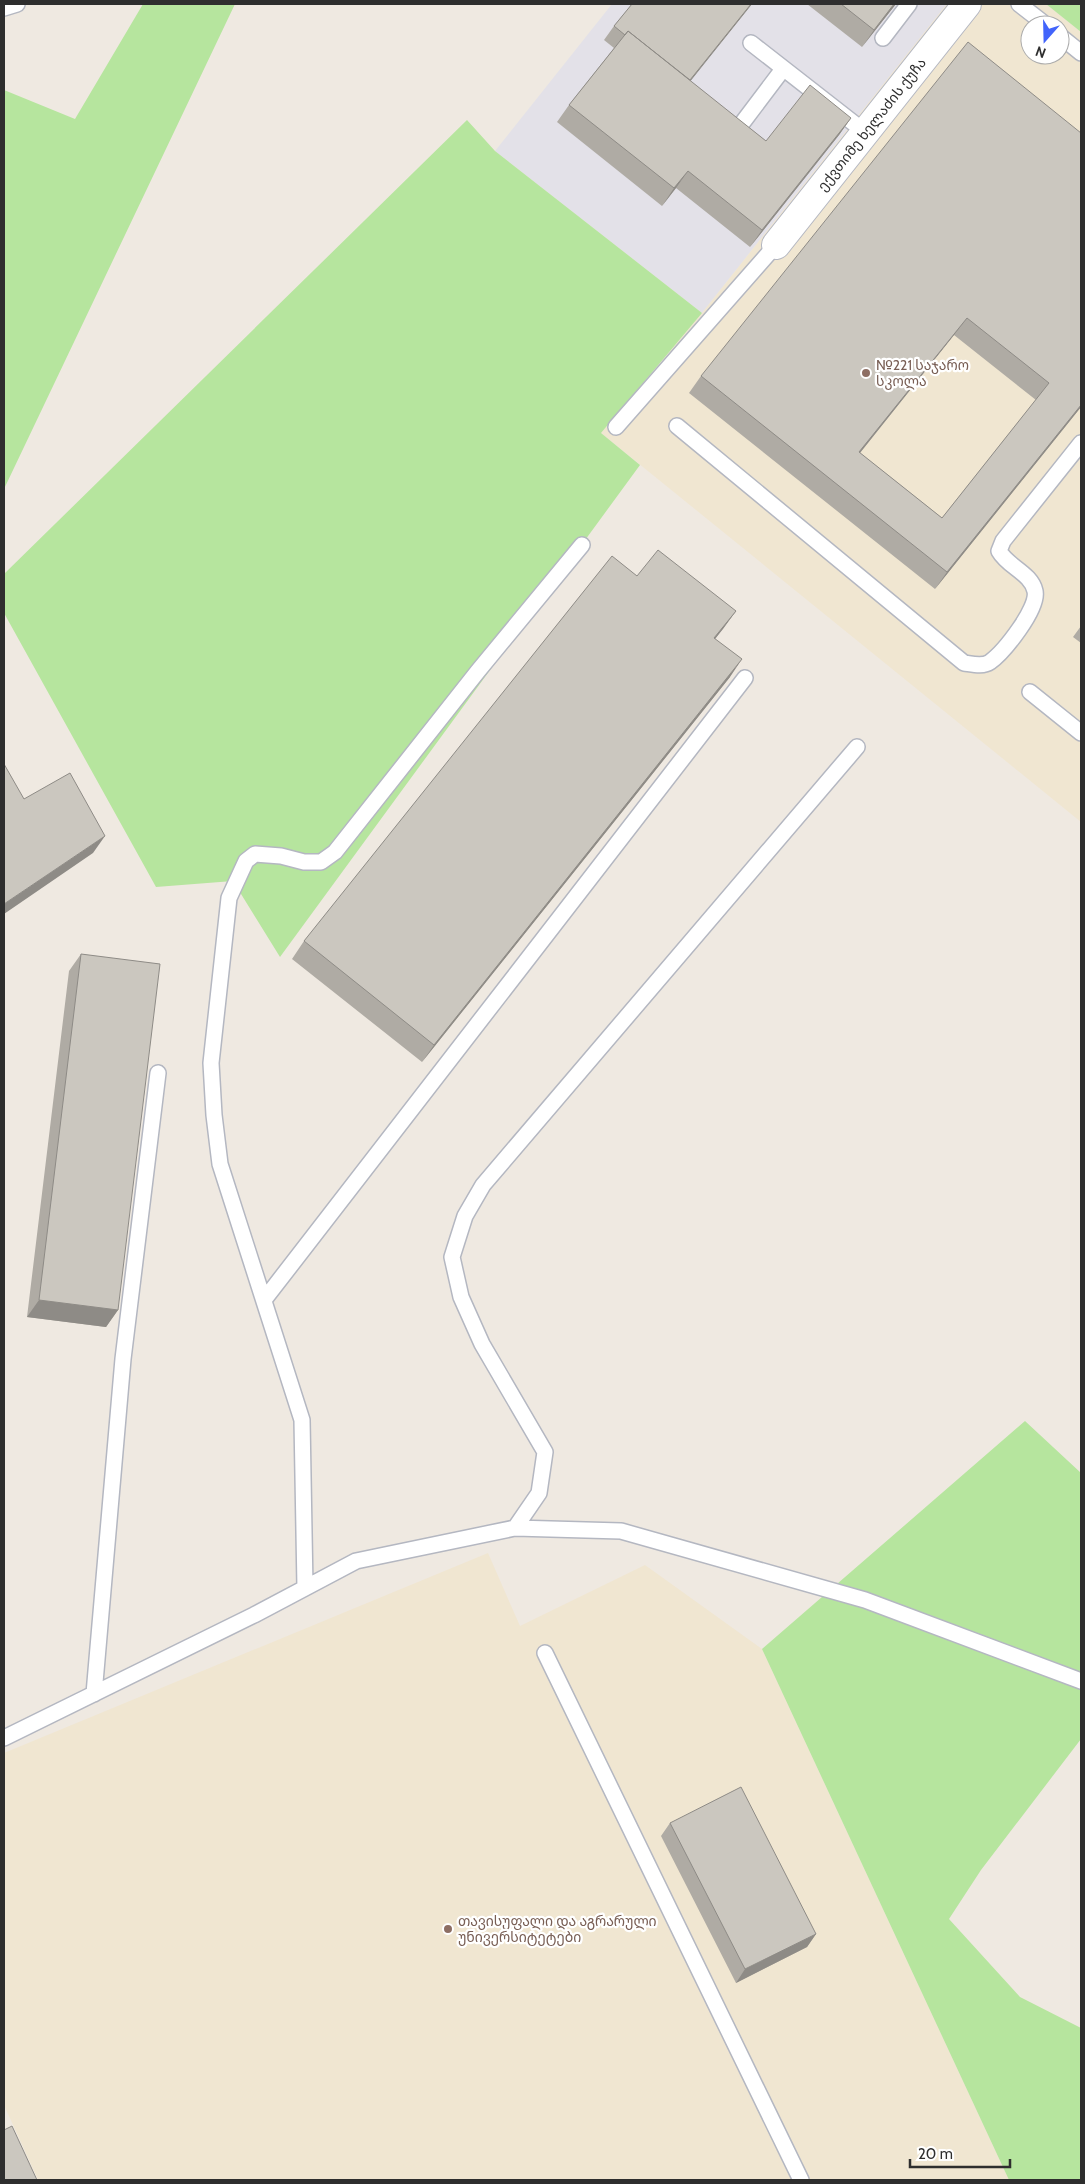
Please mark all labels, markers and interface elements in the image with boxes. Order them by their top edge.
north arrow [1020,15,1070,65]
text: N [1033,42,1048,62]
street label: ექვთიმე ხელაძის ქუჩა [813,54,930,195]
place label: №221 საჯარო სკოლა [876,356,969,390]
marker: №221 საჯარო სკოლა [860,367,872,379]
place label: თავისუფალი და აგრარული უნივერსიტეტები [458,1912,657,1946]
marker: თავისუფალი და აგრარული უნივერსიტეტები [442,1923,454,1935]
scale bar [910,2136,1010,2168]
text: 20 m [918,2145,953,2163]

